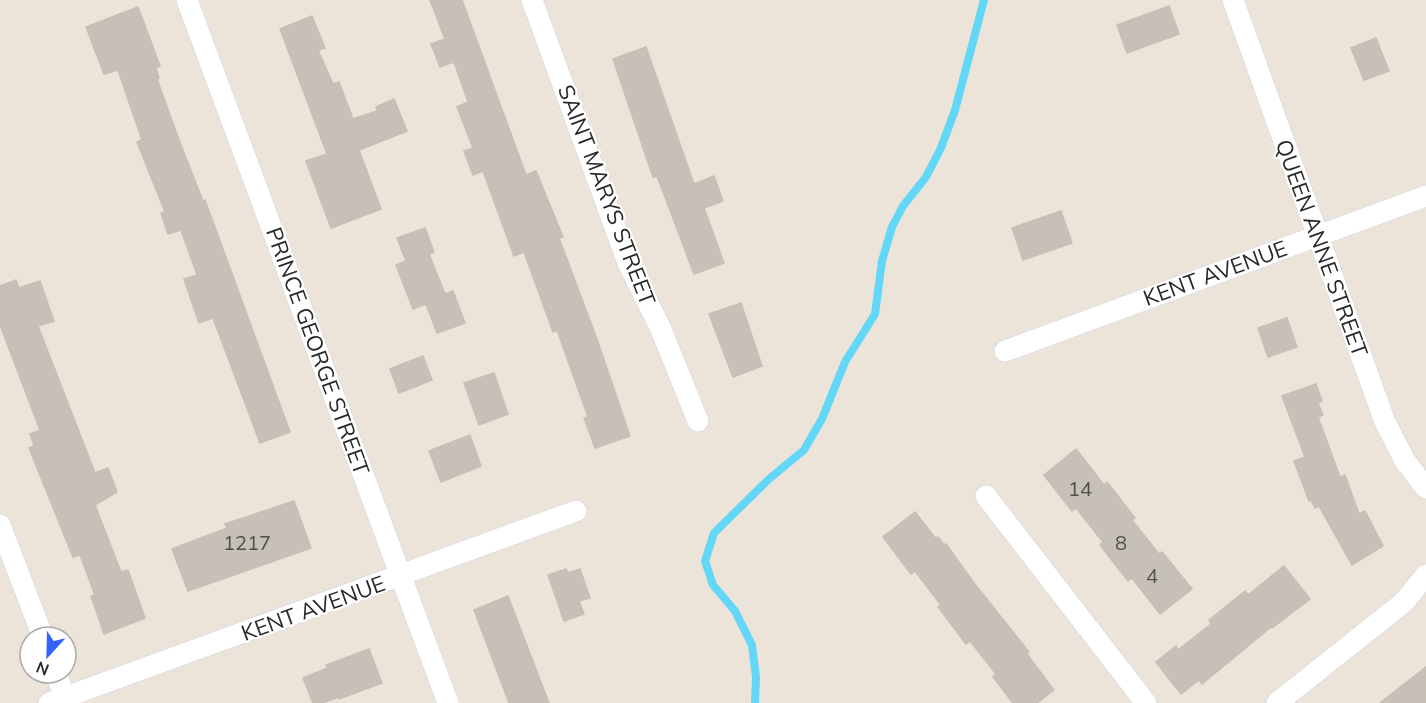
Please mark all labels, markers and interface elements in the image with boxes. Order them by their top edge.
street label: SAINT MARYS STREET [552,81,662,309]
street label: QUEEN ANNE STREET [1270,135,1374,361]
street label: PRINCE GEORGE STREET [260,223,376,479]
street label: KENT AVENUE [1139,234,1291,312]
house number: 14 [1068,476,1092,501]
house number: 1217 [223,530,271,555]
house number: 8 [1115,530,1127,555]
house number: 4 [1146,563,1158,588]
street label: KENT AVENUE [237,569,389,647]
north arrow [18,625,78,685]
text: N [33,657,52,680]

